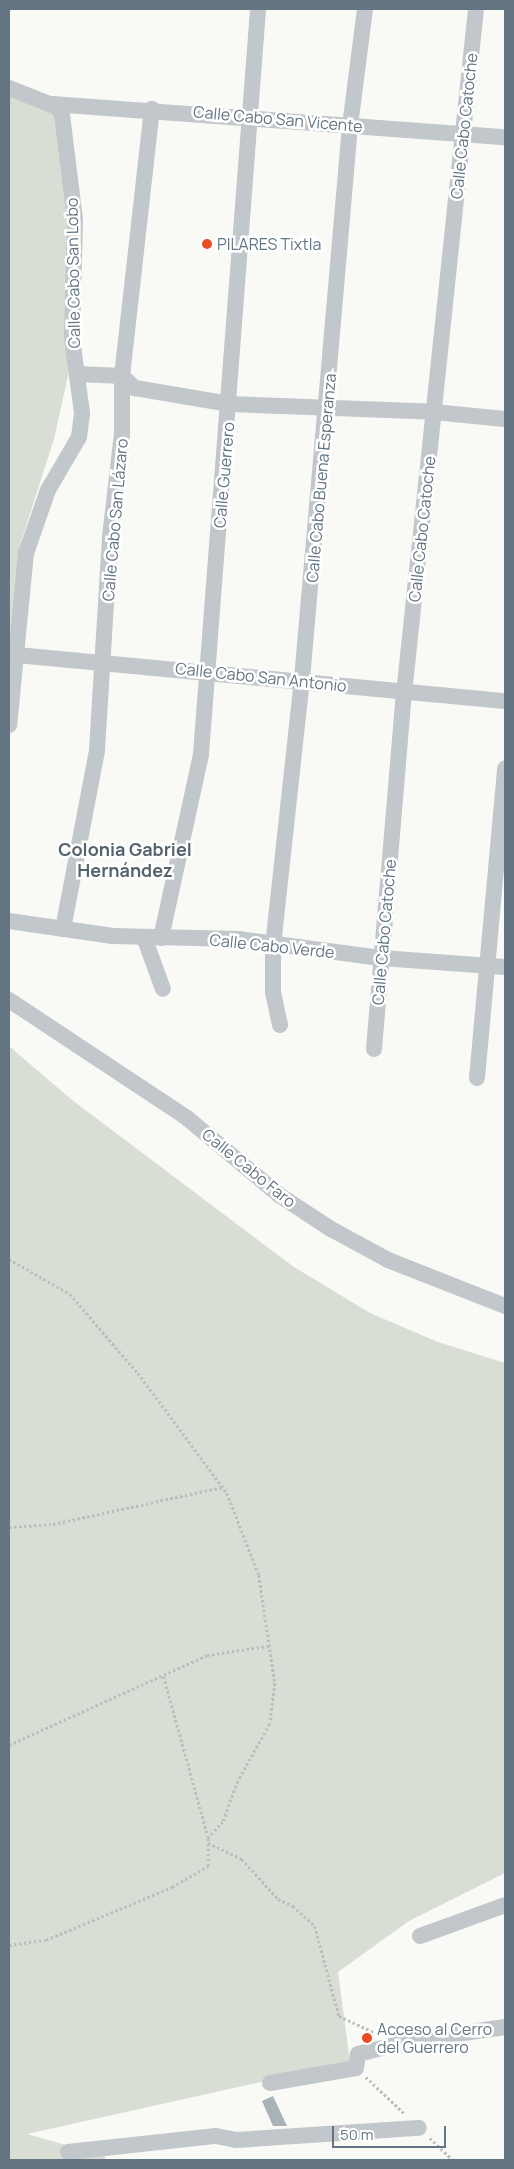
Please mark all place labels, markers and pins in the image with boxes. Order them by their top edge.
place label: PILARES Tixtla [217,234,321,254]
marker: PILARES Tixtla [201,238,213,250]
place label: Acceso al Cerro del Guerrero [377,2019,492,2057]
marker: Acceso al Cerro del Guerrero [361,2032,373,2044]

